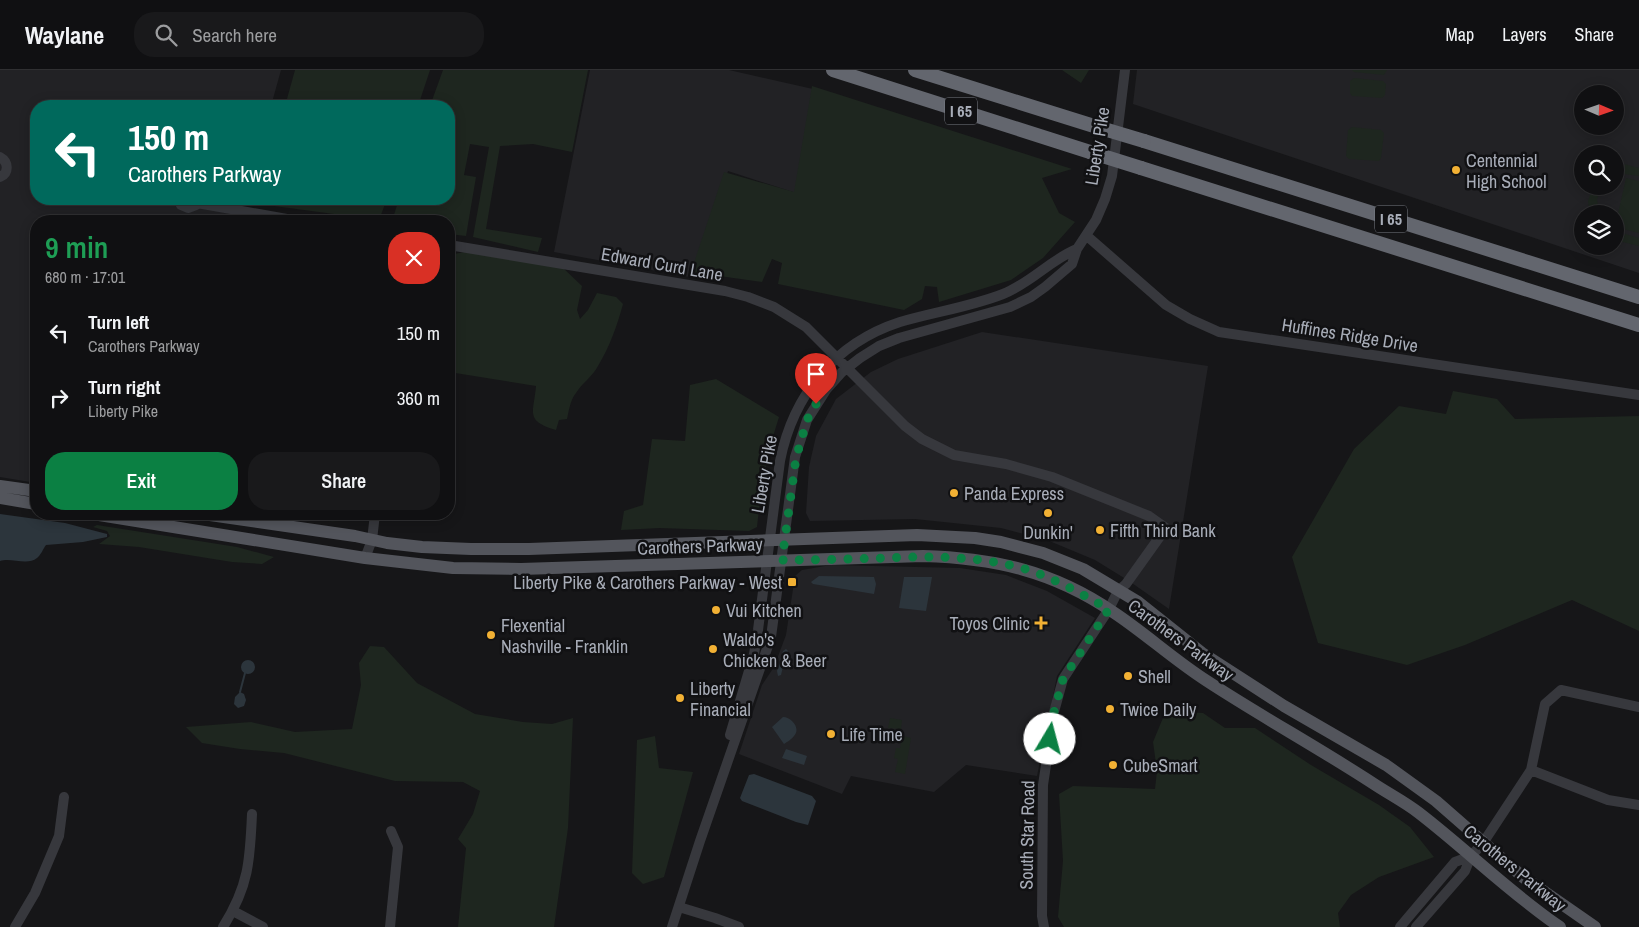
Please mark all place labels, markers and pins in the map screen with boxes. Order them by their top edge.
place label: Centennial High School [1466,148,1546,194]
marker: Centennial High School [1450,164,1462,176]
pin [795,353,837,404]
place label: Panda Express [964,481,1064,506]
marker: Panda Express [948,487,960,499]
marker: Dunkin' [1042,507,1054,519]
place label: Fifth Third Bank [1110,518,1216,543]
place label: Dunkin' [1023,520,1073,545]
marker: Fifth Third Bank [1094,524,1106,536]
place label: Liberty Pike & Carothers Parkway - West [513,570,782,595]
marker: Liberty Pike & Carothers Parkway - West [786,576,798,588]
place label: Vui Kitchen [726,598,802,623]
marker: Vui Kitchen [710,604,722,616]
place label: Toyos Clinic [950,611,1030,636]
place label: Flexential Nashville - Franklin [501,613,628,659]
marker: Toyos Clinic [1034,616,1048,630]
place label: Waldo's Chicken & Beer [723,627,826,673]
marker: Flexential Nashville - Franklin [485,629,497,641]
marker: Waldo's Chicken & Beer [707,643,719,655]
place label: Shell [1138,664,1171,689]
marker: Shell [1122,670,1134,682]
place label: Liberty Financial [690,676,751,722]
marker: Liberty Financial [674,692,686,704]
place label: Twice Daily [1120,697,1197,722]
marker: Twice Daily [1104,703,1116,715]
place label: Life Time [841,722,903,747]
marker: Life Time [825,728,837,740]
place label: CubeSmart [1123,753,1198,778]
marker: CubeSmart [1107,759,1119,771]

